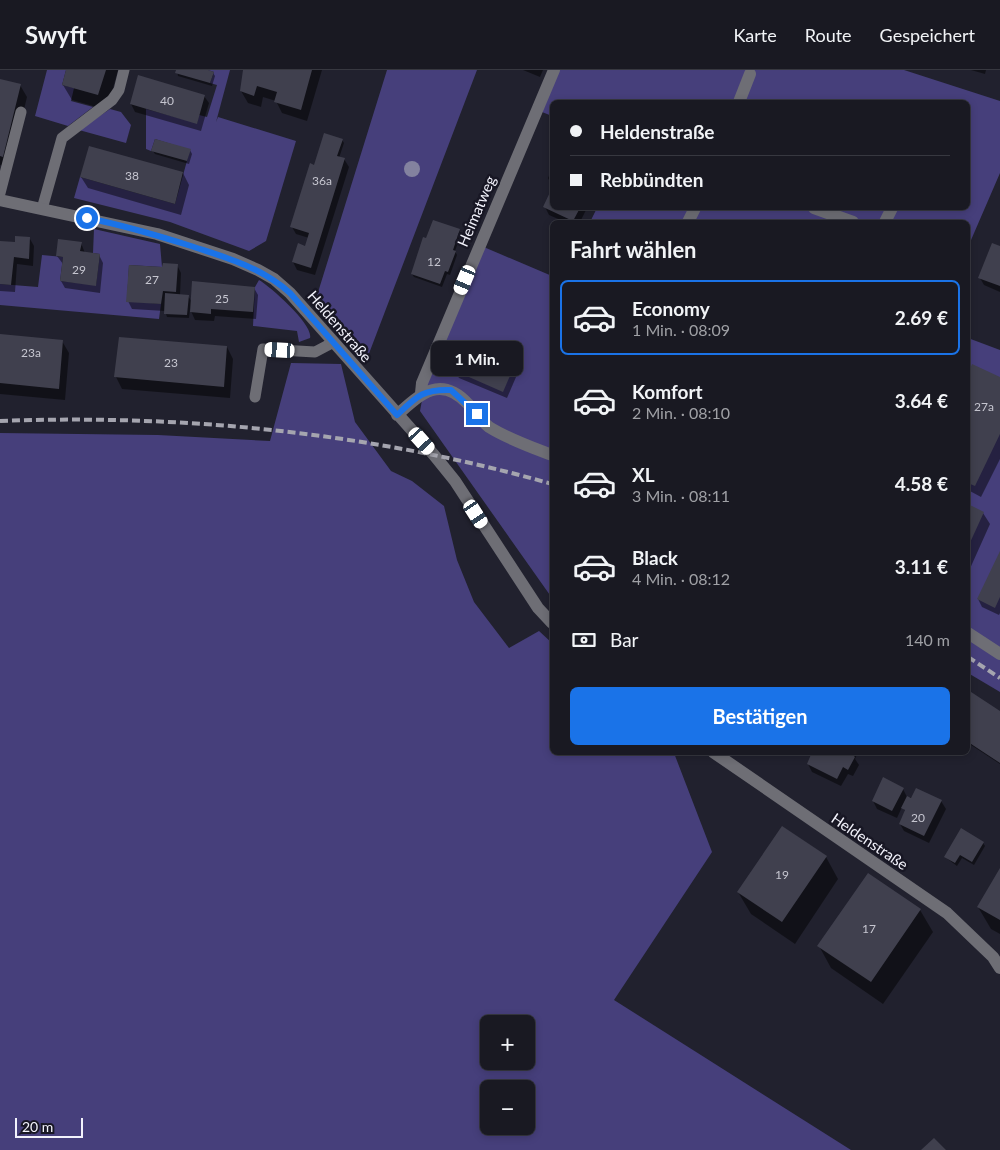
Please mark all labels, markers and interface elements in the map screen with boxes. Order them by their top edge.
text: Swyft [25,20,87,49]
text: Karte [733,24,777,46]
text: Route [805,24,852,46]
text: Gespeichert [880,24,975,46]
house number: 40 [160,93,174,108]
text: Heldenstraße [600,120,714,143]
house number: 38 [125,168,139,183]
text: Rebbündten [600,168,703,191]
house number: 36a [312,173,332,188]
street label: Heimatweg [453,173,499,249]
route start [76,207,98,229]
text: Fahrt wählen [570,236,697,263]
house number: 12 [427,254,441,269]
house number: 29 [72,262,86,277]
car [452,263,477,297]
house number: 27 [145,272,159,287]
street label: Heldenstraße [304,287,376,365]
house number: 25 [215,291,229,306]
icon: car [572,295,617,340]
text: Economy [632,297,710,320]
text: 2.69 € [895,306,948,329]
text: 1 Min. · 08:09 [632,320,730,339]
car [264,342,295,358]
callout: 1 Min. [431,342,523,376]
house number: 23a [21,345,41,360]
text: 1 Min. [454,349,500,368]
house number: 23 [164,355,178,370]
icon: car [572,378,617,423]
text: Komfort [632,380,703,403]
text: 3.64 € [895,389,948,412]
house number: 27a [974,399,994,414]
route end [466,403,488,425]
text: 2 Min. · 08:10 [632,403,730,422]
car [406,425,437,457]
icon: car [572,461,617,506]
text: XL [632,463,655,486]
text: 4.58 € [895,472,948,495]
text: 3 Min. · 08:11 [632,486,730,505]
car [461,497,490,531]
icon: car [572,544,617,589]
text: Black [632,546,678,569]
text: 3.11 € [895,555,948,578]
text: 4 Min. · 08:12 [632,569,730,588]
icon: cash [570,626,598,654]
text: Bar [610,628,639,651]
text: 140 m [905,630,950,649]
button: Bestätigen [570,687,950,745]
street label: Heldenstraße [828,809,912,873]
house number: 20 [911,810,925,825]
house number: 19 [775,867,789,882]
house number: 17 [862,921,876,936]
map controls [480,1015,535,1135]
button: + [480,1015,535,1070]
button: − [480,1080,535,1135]
scale bar [15,1115,82,1138]
text: 20 m [22,1118,53,1135]

